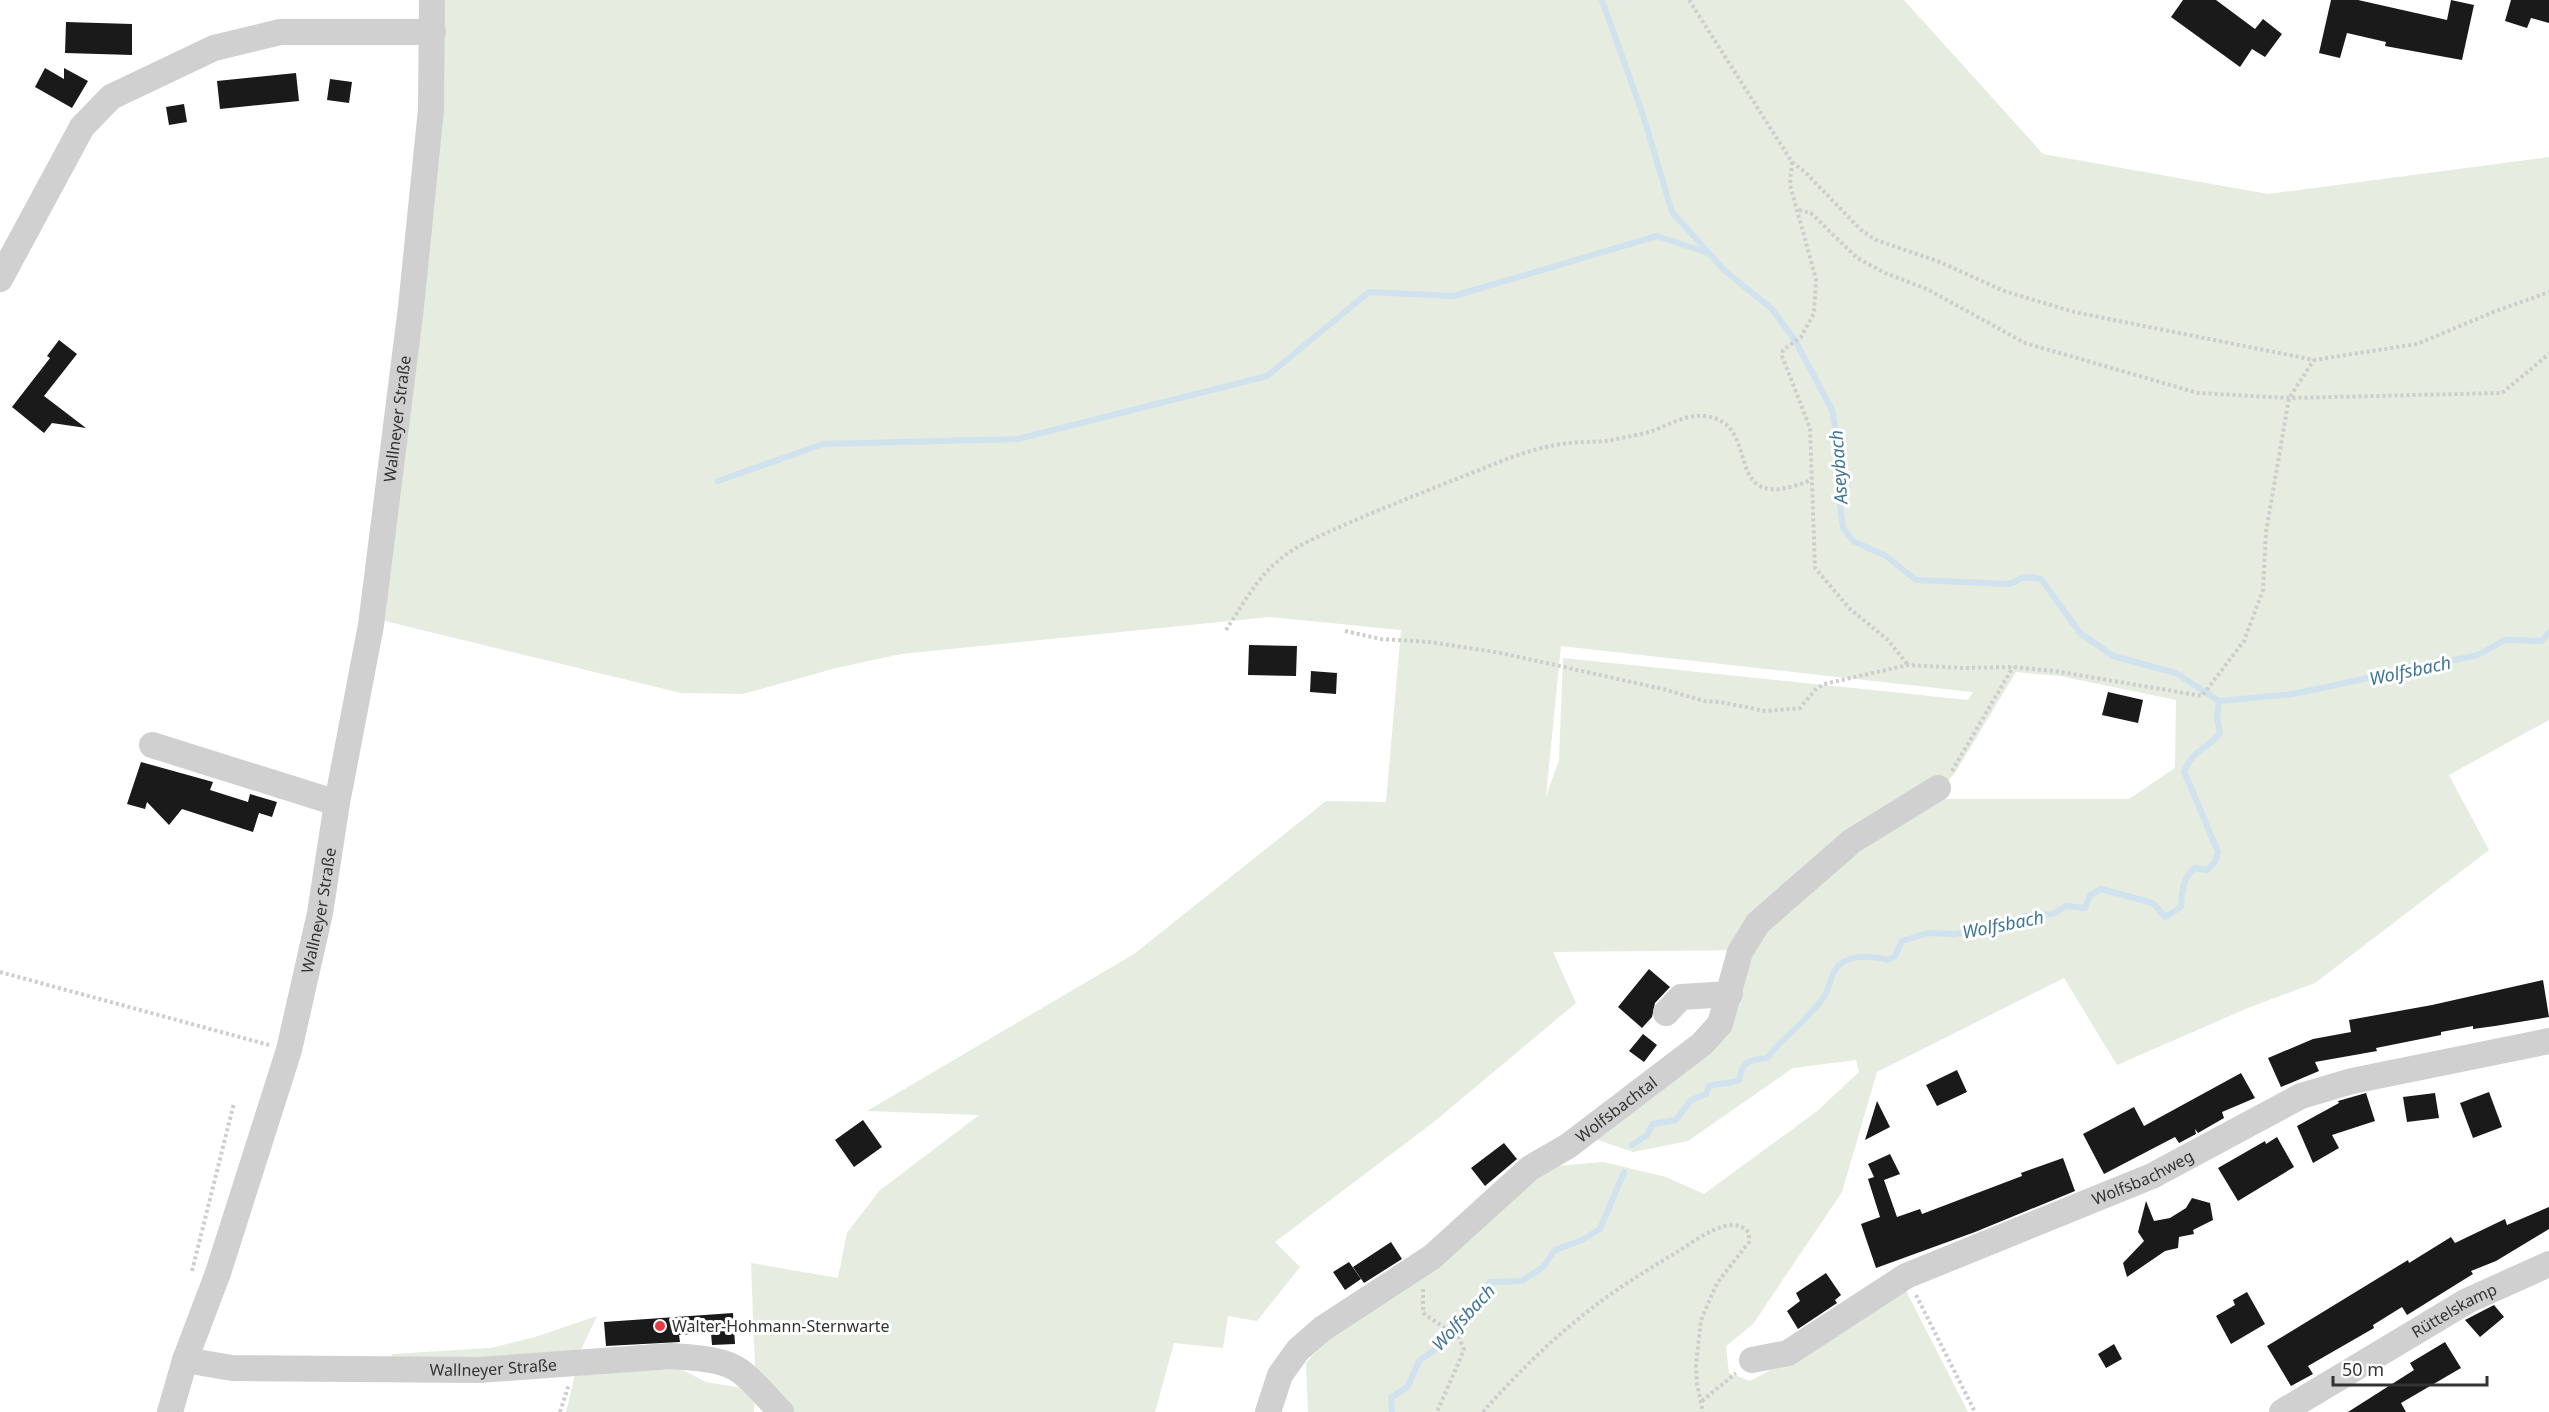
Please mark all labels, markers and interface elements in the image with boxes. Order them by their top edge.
street label: Wallneyer Straße [378,354,416,483]
water label: Aseybach [1823,429,1853,507]
water label: Wolfsbach [2367,650,2453,690]
street label: Wallneyer Straße [296,846,341,975]
water label: Wolfsbach [1960,904,2046,944]
street label: Wolfsbachtal [1571,1071,1661,1147]
street label: Wolfsbachweg [2089,1145,2197,1210]
street label: Rüttelskamp [2407,1278,2500,1343]
water label: Wolfsbach [1426,1279,1500,1355]
place label: Walter-Hohmann-Sternwarte [672,1315,890,1337]
marker: Walter-Hohmann-Sternwarte [653,1319,667,1333]
scale bar [2333,1349,2488,1387]
street label: Wallneyer Straße [430,1353,558,1381]
text: 50 m [2342,1357,2384,1381]

